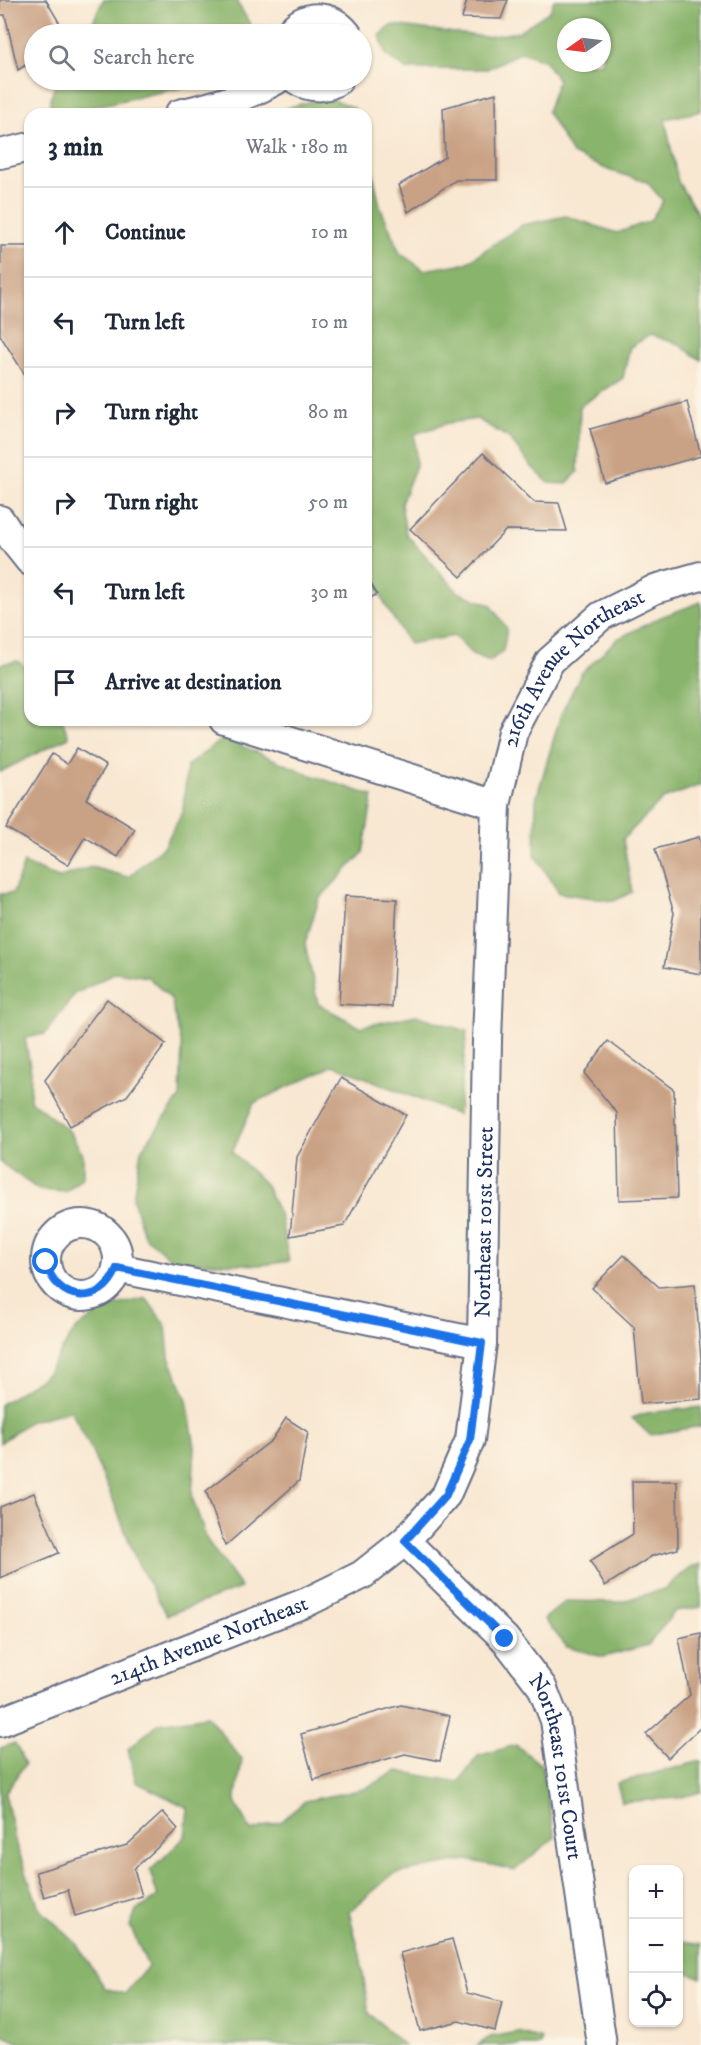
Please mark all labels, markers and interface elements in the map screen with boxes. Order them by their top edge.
north arrow [557,18,611,72]
search box [24,24,372,90]
icon: search [45,41,78,74]
text: Search here [93,44,195,71]
text: 3 min [48,131,103,164]
text: Walk · 180 m [246,135,348,160]
icon: ahead [48,216,81,249]
text: Continue [105,219,186,246]
text: 10 m [311,220,348,245]
icon: left [48,306,81,339]
text: Turn left [105,309,185,336]
text: 10 m [311,310,348,335]
icon: right [48,396,81,429]
text: Turn right [105,399,198,426]
text: 80 m [308,400,348,425]
icon: right [48,486,81,519]
text: Turn right [105,489,198,516]
text: 50 m [308,490,348,515]
icon: left [48,576,81,609]
text: Turn left [105,579,185,606]
text: 30 m [310,580,348,605]
street label: 216th Avenue Northeast [496,583,649,750]
icon: arrive [48,666,81,699]
text: Arrive at destination [105,669,282,696]
street label: Northeast 101st Street [469,1126,499,1318]
route start [32,1248,58,1274]
street label: 214th Avenue Northeast [106,1589,312,1691]
route end [491,1625,517,1651]
street label: Northeast 101st Court [523,1668,589,1862]
map controls [629,1865,683,2027]
button: + [629,1865,683,1919]
button: − [629,1919,683,1973]
button: locate [629,1973,683,2027]

